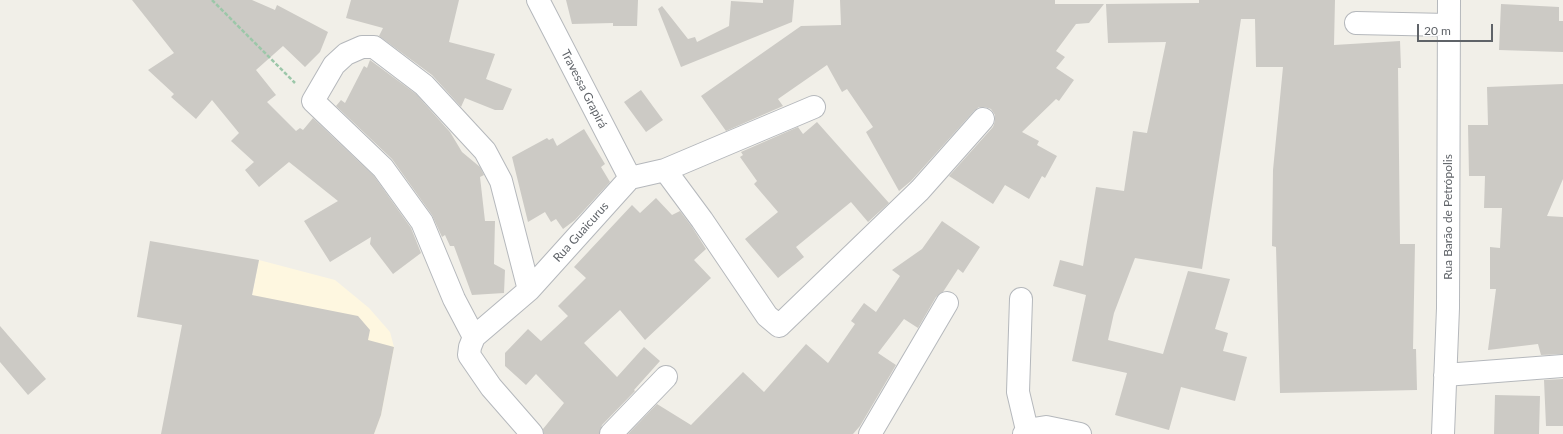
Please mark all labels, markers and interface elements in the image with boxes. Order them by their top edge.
scale bar [1419,16,1495,42]
text: 20 m [1424,23,1451,38]
street label: Travessa Grapirá [558,47,610,131]
street label: Rua Barão de Petrópolis [1441,154,1455,280]
street label: Rua Guaicurus [550,199,612,265]

